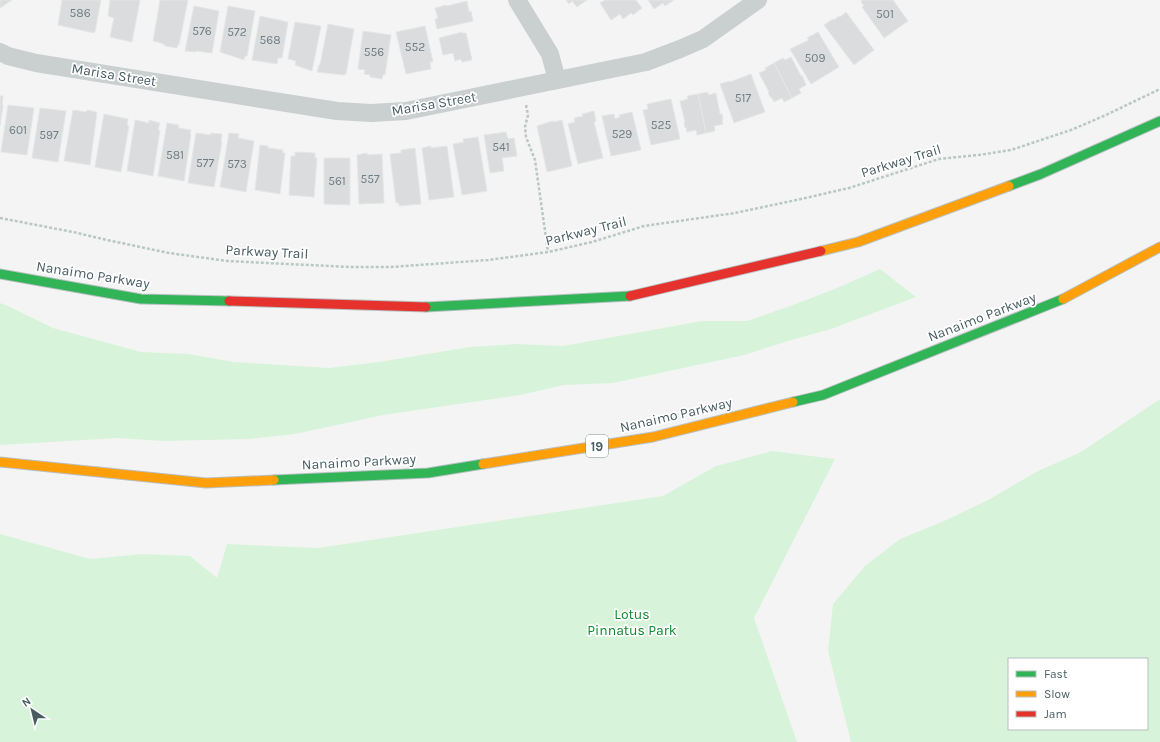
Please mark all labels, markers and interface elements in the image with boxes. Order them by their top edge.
house number: 586 [69,6,91,20]
house number: 501 [876,7,894,21]
house number: 576 [192,24,212,38]
house number: 572 [227,25,247,39]
house number: 568 [259,33,281,47]
house number: 552 [405,40,425,54]
house number: 556 [364,45,384,59]
house number: 509 [805,51,825,65]
street label: Marisa Street [70,60,158,90]
street label: Marisa Street [390,88,478,120]
house number: 517 [735,91,752,105]
house number: 525 [651,118,671,132]
house number: 601 [9,123,27,137]
house number: 529 [612,127,632,141]
house number: 597 [39,128,59,142]
house number: 541 [492,140,510,154]
street label: Parkway Trail [859,141,943,181]
house number: 581 [166,148,184,162]
house number: 577 [196,156,214,170]
house number: 573 [227,157,247,171]
house number: 557 [360,172,380,186]
house number: 561 [328,174,346,188]
street label: Parkway Trail [544,213,628,249]
street label: Parkway Trail [225,241,309,263]
street label: Nanaimo Parkway [35,258,151,292]
street label: Nanaimo Parkway [926,288,1039,345]
street label: Nanaimo Parkway [618,394,734,436]
road number: 19 [586,435,608,457]
street label: Nanaimo Parkway [301,450,417,473]
park label: Lotus Pinnatus Park [587,606,677,639]
legend [1008,658,1148,730]
text: Fast [1044,667,1068,681]
text: Slow [1044,687,1070,701]
north arrow [12,690,52,730]
text: N [20,695,34,710]
text: Jam [1044,707,1067,721]

